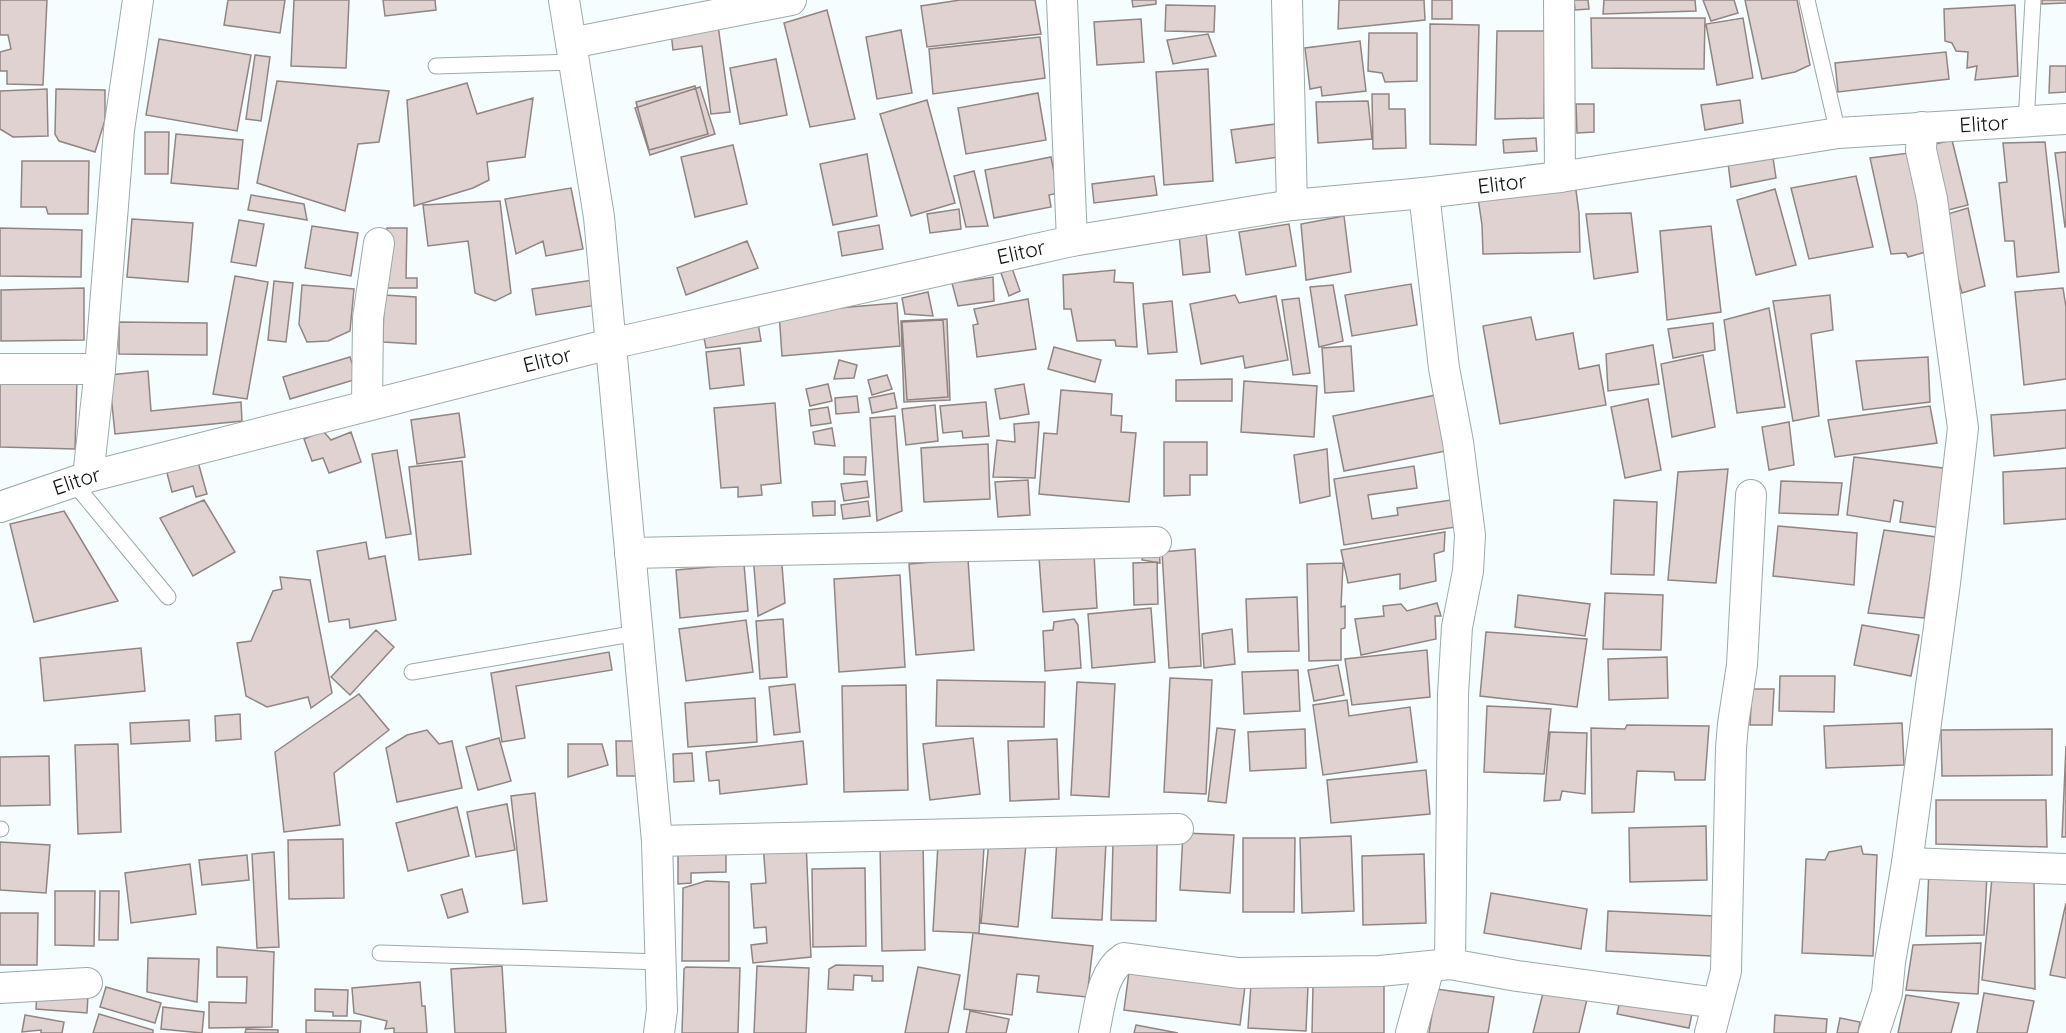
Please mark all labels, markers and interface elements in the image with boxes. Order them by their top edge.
street label: Elitor [1959,109,2009,138]
street label: Elitor [1476,167,1528,199]
street label: Elitor [994,233,1048,269]
street label: Elitor [520,340,574,378]
street label: Elitor [49,460,103,500]

